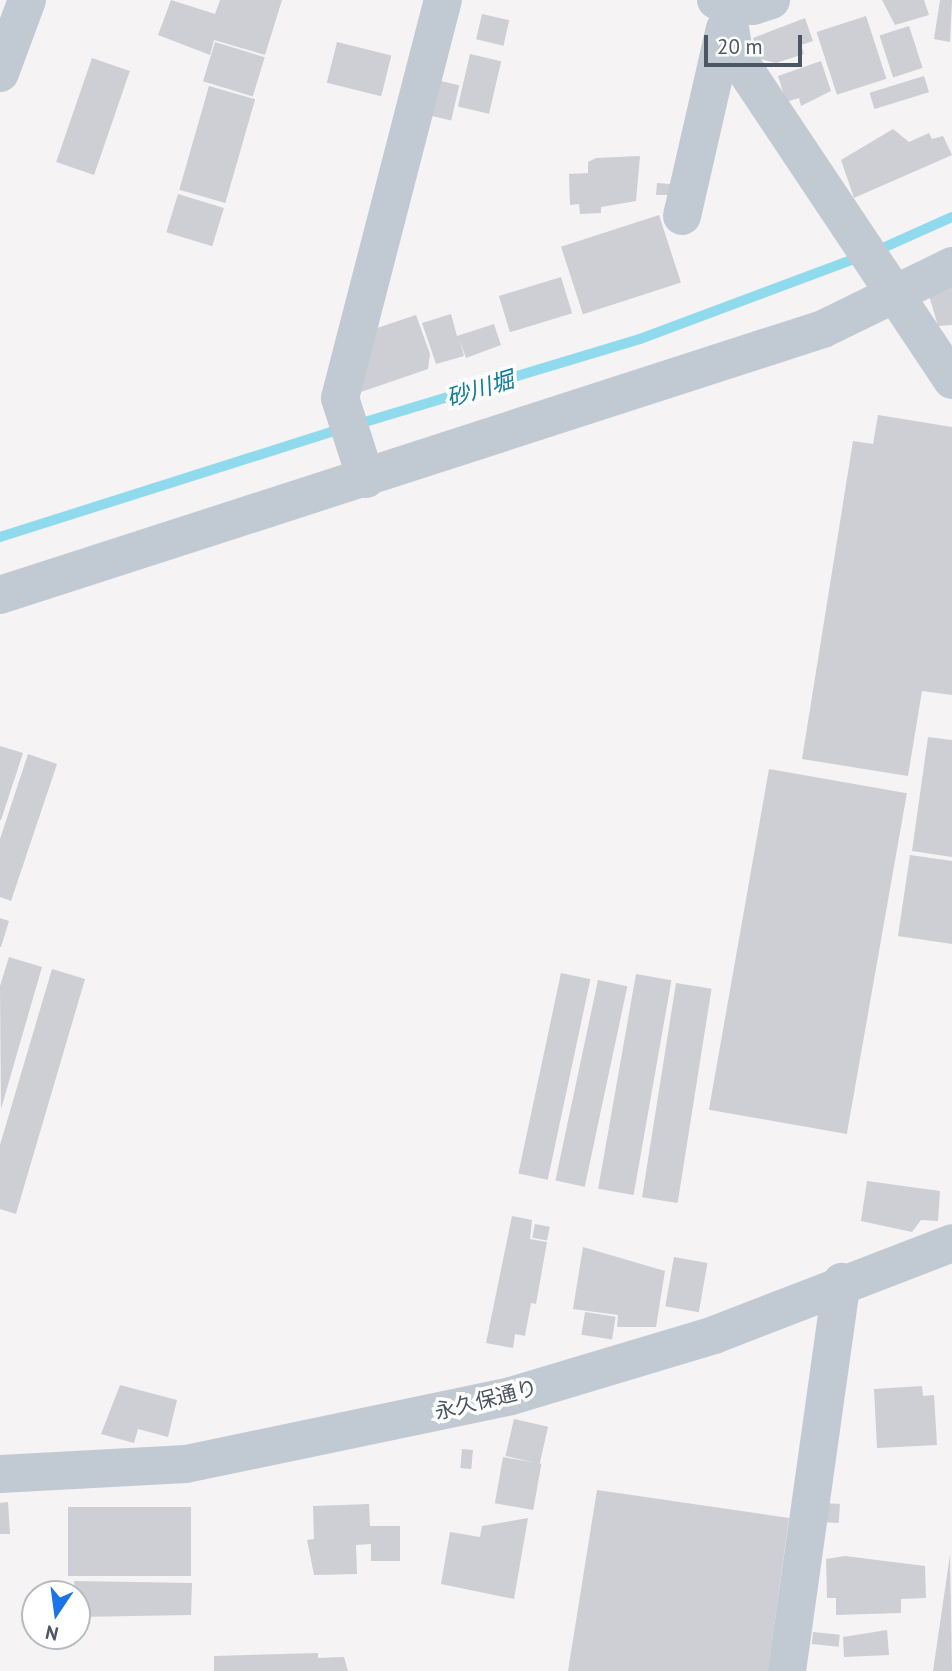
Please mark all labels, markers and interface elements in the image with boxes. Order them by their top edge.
scale bar [707,21,805,65]
text: 20 m [717,33,763,60]
water label: 砂川堀 [443,366,517,412]
street label: 永久保通り [432,1375,540,1425]
north arrow [21,1580,91,1650]
text: N [43,1620,61,1647]

